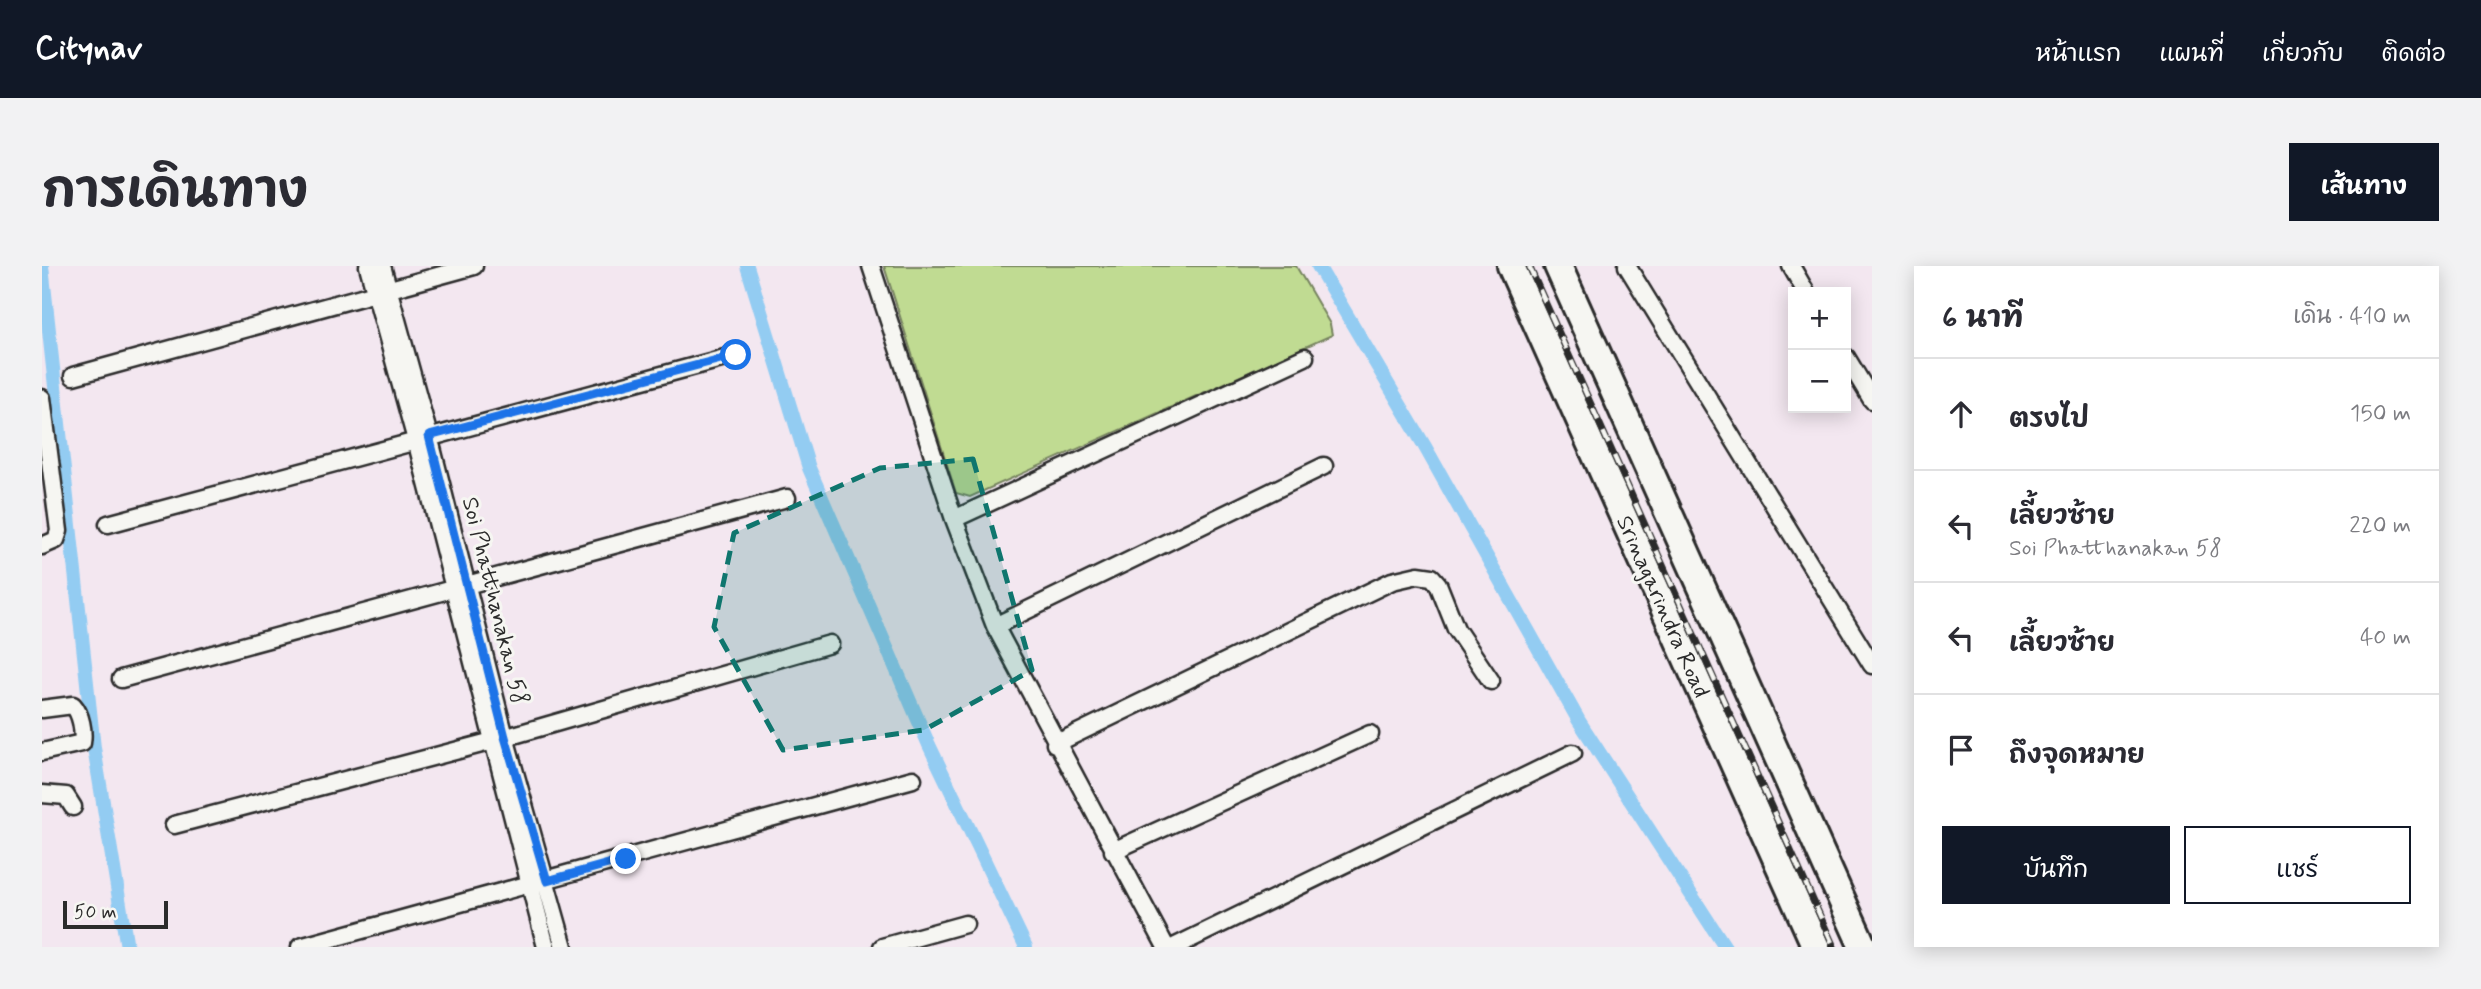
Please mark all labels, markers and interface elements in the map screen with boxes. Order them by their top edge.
text: Citynav [35,27,142,71]
text: หน้าแรก [2036,39,2121,70]
text: แผนที่ [2159,39,2224,70]
text: เกี่ยวกับ [2262,39,2344,70]
text: ติดต่อ [2382,39,2446,70]
button: เส้นทาง [2289,143,2439,221]
text: การเดินทาง [42,160,308,225]
map controls [1788,287,1851,413]
button: + [1788,287,1851,350]
text: 6 นาที [1942,299,2023,338]
text: เดิน · 410 m [2293,302,2411,332]
route start [720,339,751,370]
button: − [1788,350,1851,413]
icon: ahead [1942,395,1980,433]
text: 150 m [2350,399,2411,429]
text: ตรงไป [2009,403,2089,437]
street label: Soi Phatthanakan 58 [454,494,534,708]
text: เลี้ยวซ้าย [2009,500,2115,534]
icon: left [1942,507,1980,545]
street label: Srinagarindra Road [1608,511,1716,703]
text: 220 m [2349,511,2411,541]
text: Soi Phatthanakan 58 [2009,534,2222,564]
icon: left [1942,619,1980,657]
text: 40 m [2360,623,2411,653]
text: เลี้ยวซ้าย [2009,627,2115,661]
icon: arrive [1942,731,1980,769]
text: ถึงจุดหมาย [2009,739,2145,773]
button: บันทึก [1942,826,2170,904]
button: แชร์ [2184,826,2411,904]
route end [610,843,641,874]
scale bar [63,898,168,930]
text: 50 m [74,900,117,925]

